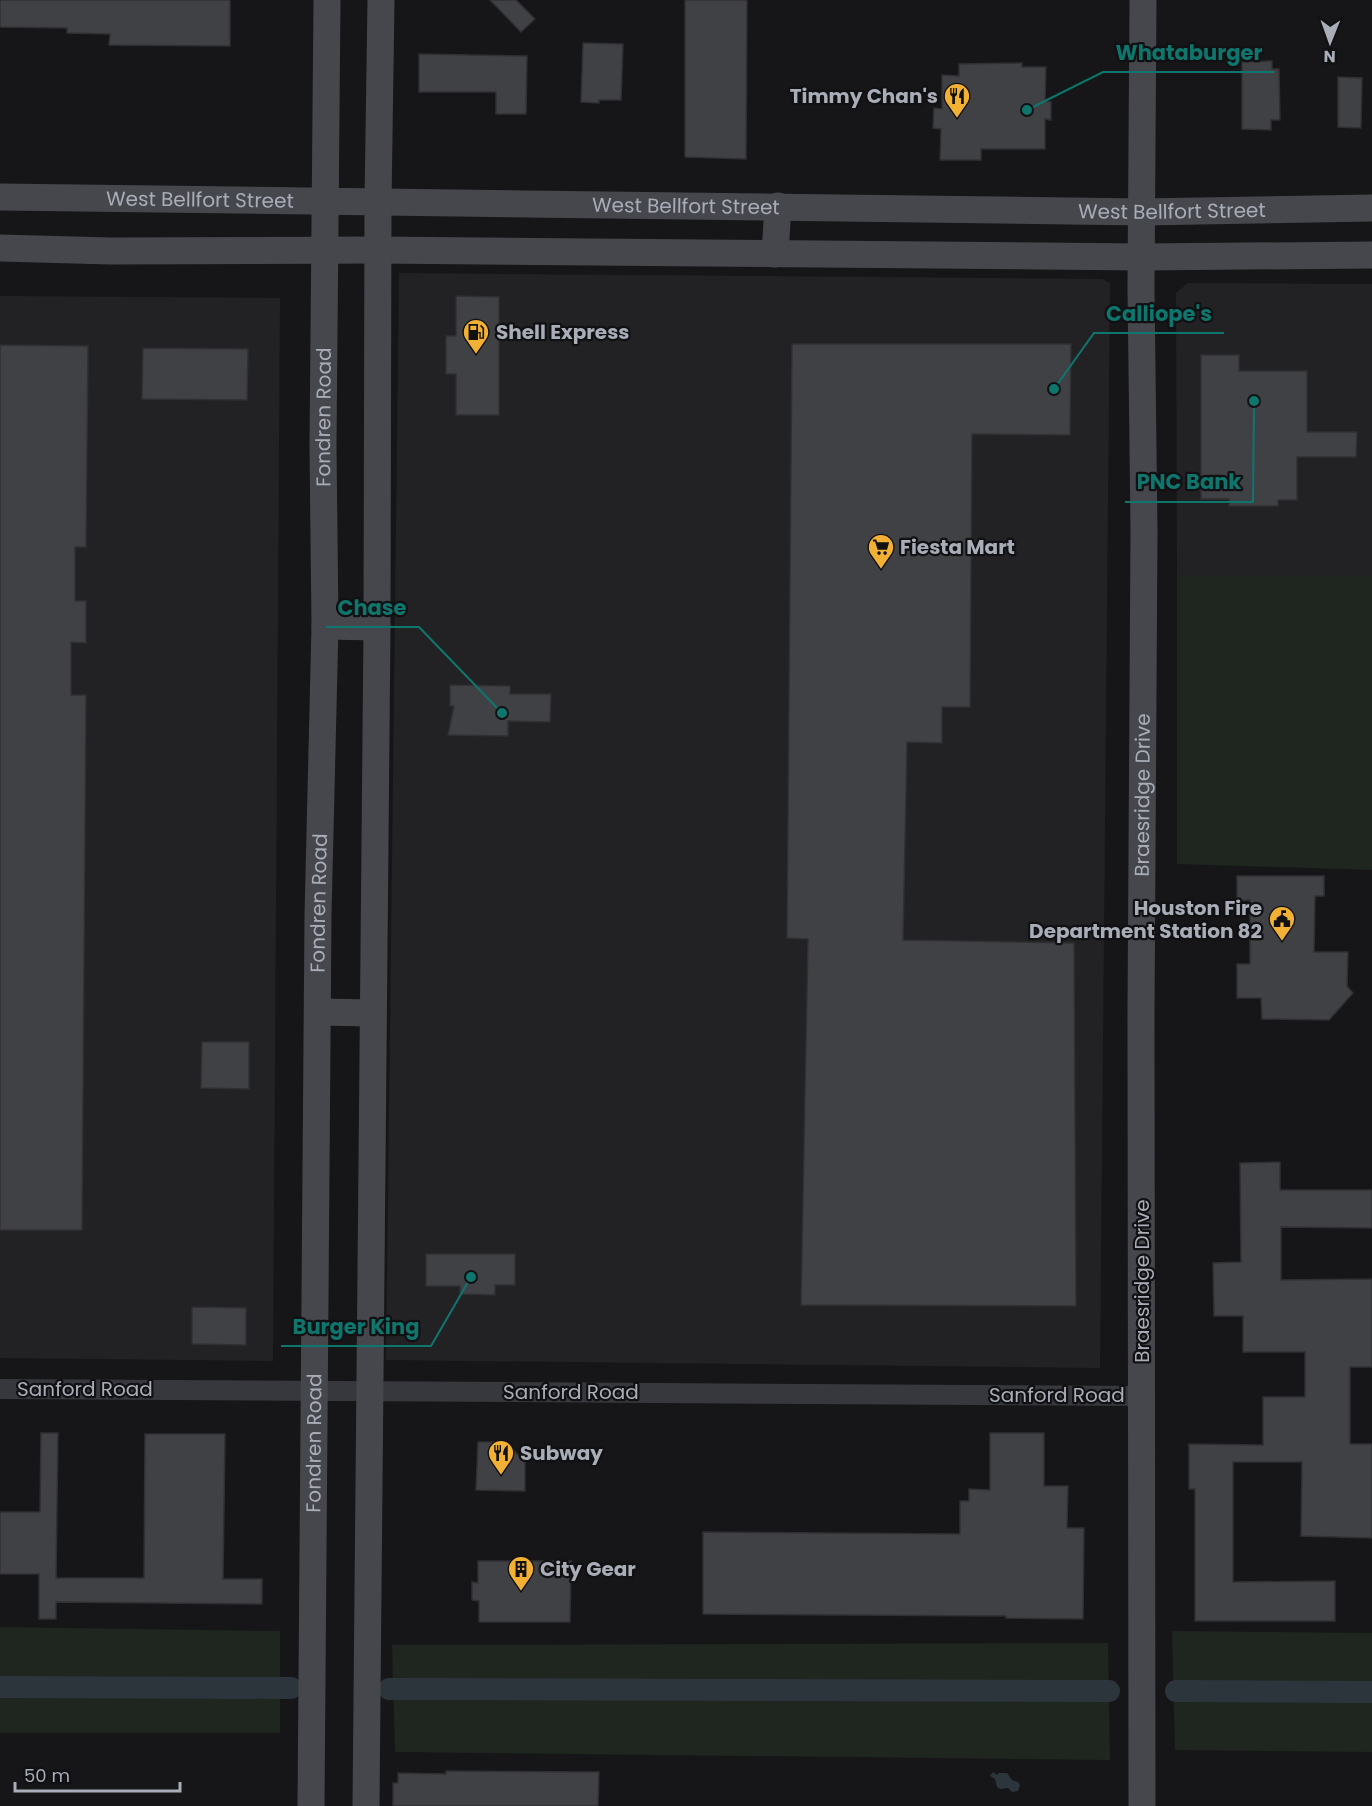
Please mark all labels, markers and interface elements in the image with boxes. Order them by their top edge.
north arrow [1300,12,1360,72]
callout: Whataburger [1103,33,1274,72]
text: Whataburger [1116,38,1262,67]
text: N [1324,45,1336,68]
restaurant icon: Timmy Chan's [942,81,972,119]
place label: Timmy Chan's [790,82,938,110]
street label: West Bellfort Street [106,184,294,215]
street label: West Bellfort Street [592,191,780,221]
street label: West Bellfort Street [1078,196,1266,226]
callout: Calliope's [1094,294,1224,333]
text: Calliope's [1106,299,1212,328]
fuel station icon: Shell Express [461,317,491,355]
place label: Shell Express [496,318,630,346]
street label: Fondren Road [309,347,338,487]
callout: PNC Bank [1125,463,1253,502]
text: PNC Bank [1137,467,1241,496]
supermarket icon: Fiesta Mart [866,532,896,570]
place label: Fiesta Mart [900,533,1015,561]
callout: Chase [326,588,419,627]
text: Chase [337,593,407,622]
street label: Braesridge Drive [1128,713,1157,877]
street label: Fondren Road [304,833,334,973]
place label: Houston Fire Department Station 82 [1029,894,1262,945]
public building icon: Houston Fire Department Station 82 [1267,904,1297,942]
street label: Braesridge Drive [1128,1199,1156,1363]
callout: Burger King [281,1307,431,1346]
text: Burger King [293,1312,419,1341]
street label: Fondren Road [299,1373,328,1513]
street label: Sanford Road [17,1375,153,1403]
street label: Sanford Road [503,1378,639,1406]
street label: Sanford Road [989,1381,1125,1409]
restaurant icon: Subway [486,1438,516,1476]
place label: Subway [520,1439,603,1467]
building icon: City Gear [506,1554,536,1592]
place label: City Gear [540,1555,636,1583]
scale bar [15,1755,180,1793]
text: 50 m [24,1763,70,1788]

